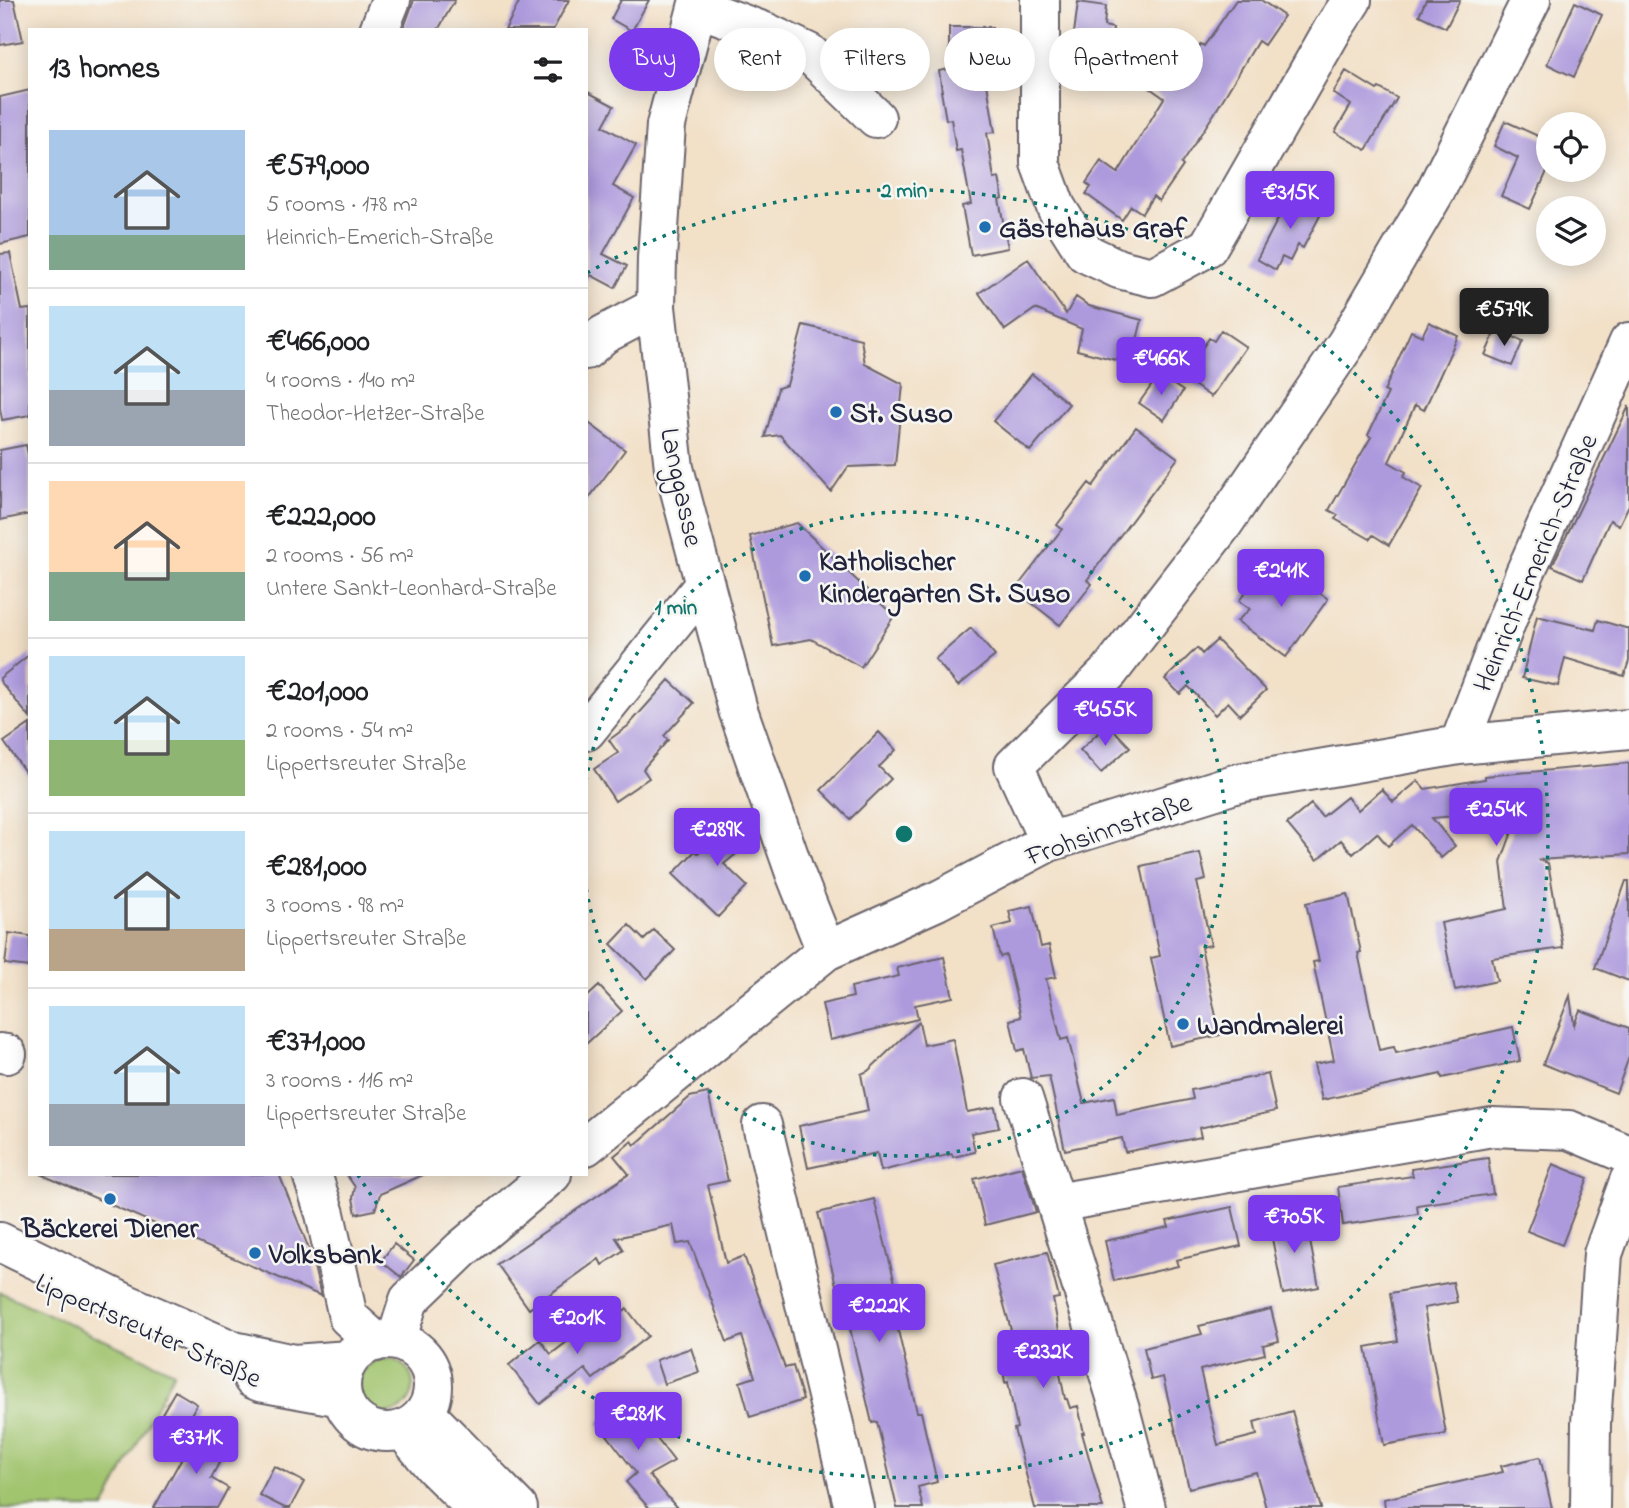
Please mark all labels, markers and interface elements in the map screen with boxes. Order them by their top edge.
chip: Buy [609,28,700,91]
chip: Rent [714,28,806,91]
chip: Filters [820,28,930,91]
chip: New [944,28,1035,91]
chip: Apartment [1049,28,1203,91]
text: 13 homes [49,48,160,92]
icon: filters [529,51,567,89]
map controls [1536,112,1606,266]
button: locate [1536,112,1606,182]
text: €579,000 [266,145,370,189]
icon: home [105,158,189,242]
pin: €315K [1241,172,1339,231]
text: 2 min [880,177,927,207]
text: €315K [1261,177,1319,210]
text: 5 rooms · 178 m² [266,189,418,222]
button: layers [1536,196,1606,266]
place label: Gästehaus Graf [999,210,1188,251]
marker: Gästehaus Graf [977,219,993,235]
text: Heinrich-Emerich-Straße [266,222,494,255]
pin: €579K [1455,288,1553,348]
text: €579K [1476,294,1532,327]
text: €466,000 [266,321,370,365]
icon: home [105,334,189,418]
pin: €466K [1112,338,1210,397]
text: €466K [1133,343,1189,376]
text: 4 rooms · 140 m² [266,365,415,398]
place label: St. Suso [850,395,953,436]
text: Theodor-Hetzer-Straße [266,398,484,431]
marker: St. Suso [828,404,844,420]
street label: Langgasse [647,424,712,551]
street label: Heinrich-Emerich-Straße [1464,427,1610,699]
text: €222,000 [266,496,376,540]
icon: home [105,509,189,593]
text: 2 rooms · 56 m² [266,540,414,573]
place label: Katholischer Kindergarten St. Suso [819,543,1070,617]
pin: €241K [1232,550,1330,609]
text: €241K [1253,555,1309,588]
marker: Katholischer Kindergarten St. Suso [797,568,813,584]
text: Untere Sankt-Leonhard-Straße [266,573,557,606]
text: 1 min [655,594,697,624]
text: €201,000 [266,671,368,715]
icon: home [105,684,189,768]
pin: €455K [1056,688,1154,748]
text: €455K [1074,694,1136,727]
text: 2 rooms · 54 m² [266,715,413,748]
text: Lippertsreuter Straße [266,748,466,781]
street label: Frohsinnstraße [1020,784,1198,879]
pin: €254K [1447,788,1545,848]
text: €254K [1465,794,1527,827]
pin: €289K [668,808,766,868]
text: €289K [690,814,744,847]
centre of rings [892,822,916,846]
text: €281,000 [266,846,367,890]
icon: home [105,859,189,943]
text: 3 rooms · 98 m² [266,890,404,923]
text: Lippertsreuter Straße [266,923,466,956]
place label: Wandmalerei [1197,1007,1344,1048]
marker: Wandmalerei [1175,1016,1191,1032]
text: €371,000 [266,1021,365,1065]
icon: home [105,1034,189,1118]
text: 3 rooms · 116 m² [266,1065,413,1098]
text: Lippertsreuter Straße [266,1098,466,1131]
marker: Bäckerei Diener [102,1191,118,1207]
pin: €705K [1245,1196,1343,1255]
text: €705K [1264,1201,1324,1234]
place label: Bäckerei Diener [20,1210,200,1251]
place label: Volksbank [268,1236,384,1277]
marker: Volksbank [247,1245,263,1261]
street label: Lippertsreuter Straße [28,1264,268,1401]
pin: €222K [830,1284,928,1344]
text: €222K [848,1290,910,1323]
pin: €201K [528,1296,626,1356]
text: €201K [549,1302,605,1335]
pin: €232K [994,1330,1092,1390]
text: €232K [1013,1336,1073,1369]
pin: €281K [589,1392,687,1452]
text: €281K [611,1398,665,1431]
pin: €371K [147,1416,245,1476]
text: €371K [169,1422,223,1455]

